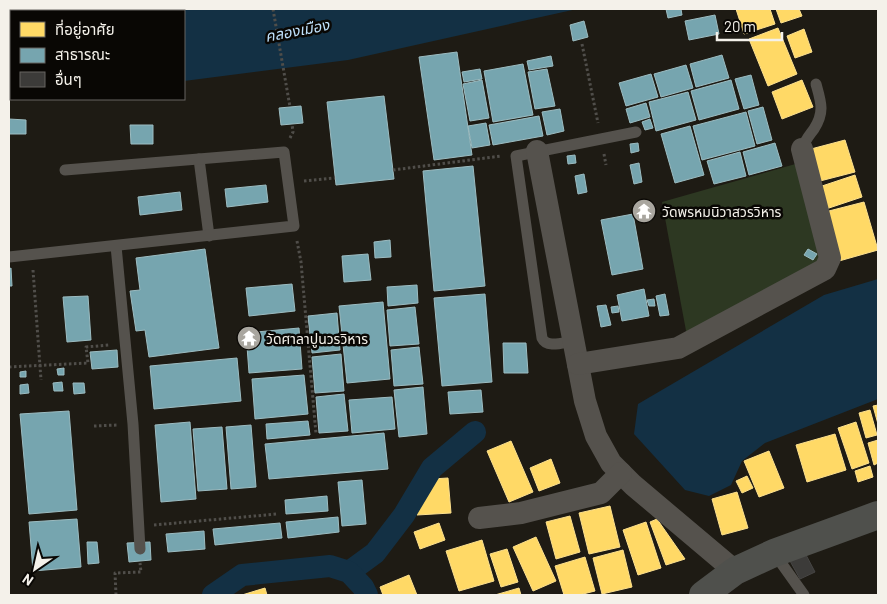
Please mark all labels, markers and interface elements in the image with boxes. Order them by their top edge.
legend [10,10,185,100]
scale bar [717,10,782,42]
water label: คลองเมือง [264,15,331,45]
text: 20 m [724,17,756,35]
text: ที่อยู่อาศัย [55,19,115,39]
text: สาธารณะ [55,45,110,63]
text: อื่นๆ [55,69,82,88]
temple icon: วัดพรหมนิวาสวรวิหาร [631,198,657,224]
place label: วัดพรหมนิวาสวรวิหาร [662,203,782,220]
temple icon: วัดศาลาปูนวรวิหาร [236,325,262,351]
place label: วัดศาลาปูนวรวิหาร [266,330,368,348]
north arrow [10,544,60,594]
text: N [19,571,36,590]

